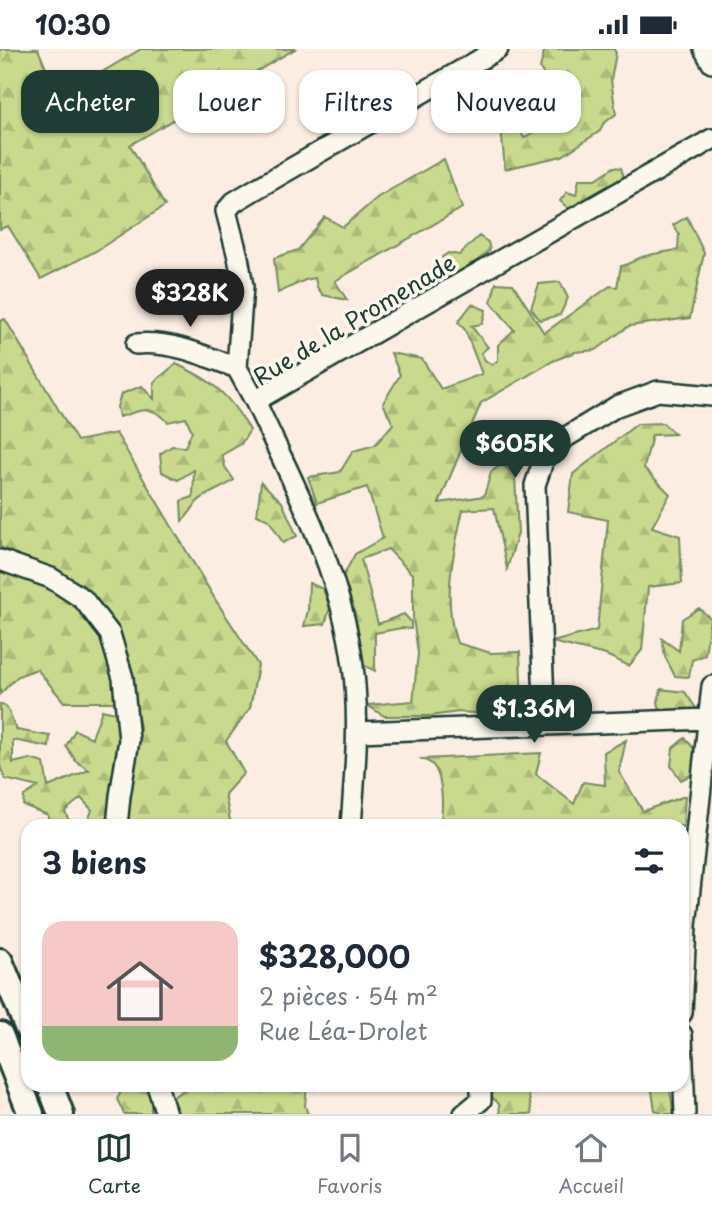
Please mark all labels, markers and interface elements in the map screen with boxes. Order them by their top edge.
text: 10:30 [35,5,111,44]
chip: Acheter [21,70,159,133]
chip: Louer [173,70,285,133]
chip: Filtres [299,70,417,133]
chip: Nouveau [431,70,581,133]
street label: Rue de la Promenade [246,245,462,393]
pin: $328K [141,269,239,329]
text: $328K [151,274,229,309]
pin: $605K [466,421,564,480]
text: $605K [476,425,554,460]
pin: $1.36M [477,685,591,745]
text: $1.36M [492,690,576,725]
text: 3 biens [42,839,147,884]
icon: filters [630,842,668,880]
text: $328,000 [259,933,410,978]
icon: home [98,949,182,1033]
text: 2 pièces · 54 m² [259,978,438,1013]
text: Rue Léa-Drolet [259,1013,427,1048]
tab: Carte [88,1129,141,1199]
tab: Favoris [317,1129,382,1199]
tab: Accueil [558,1129,624,1199]

